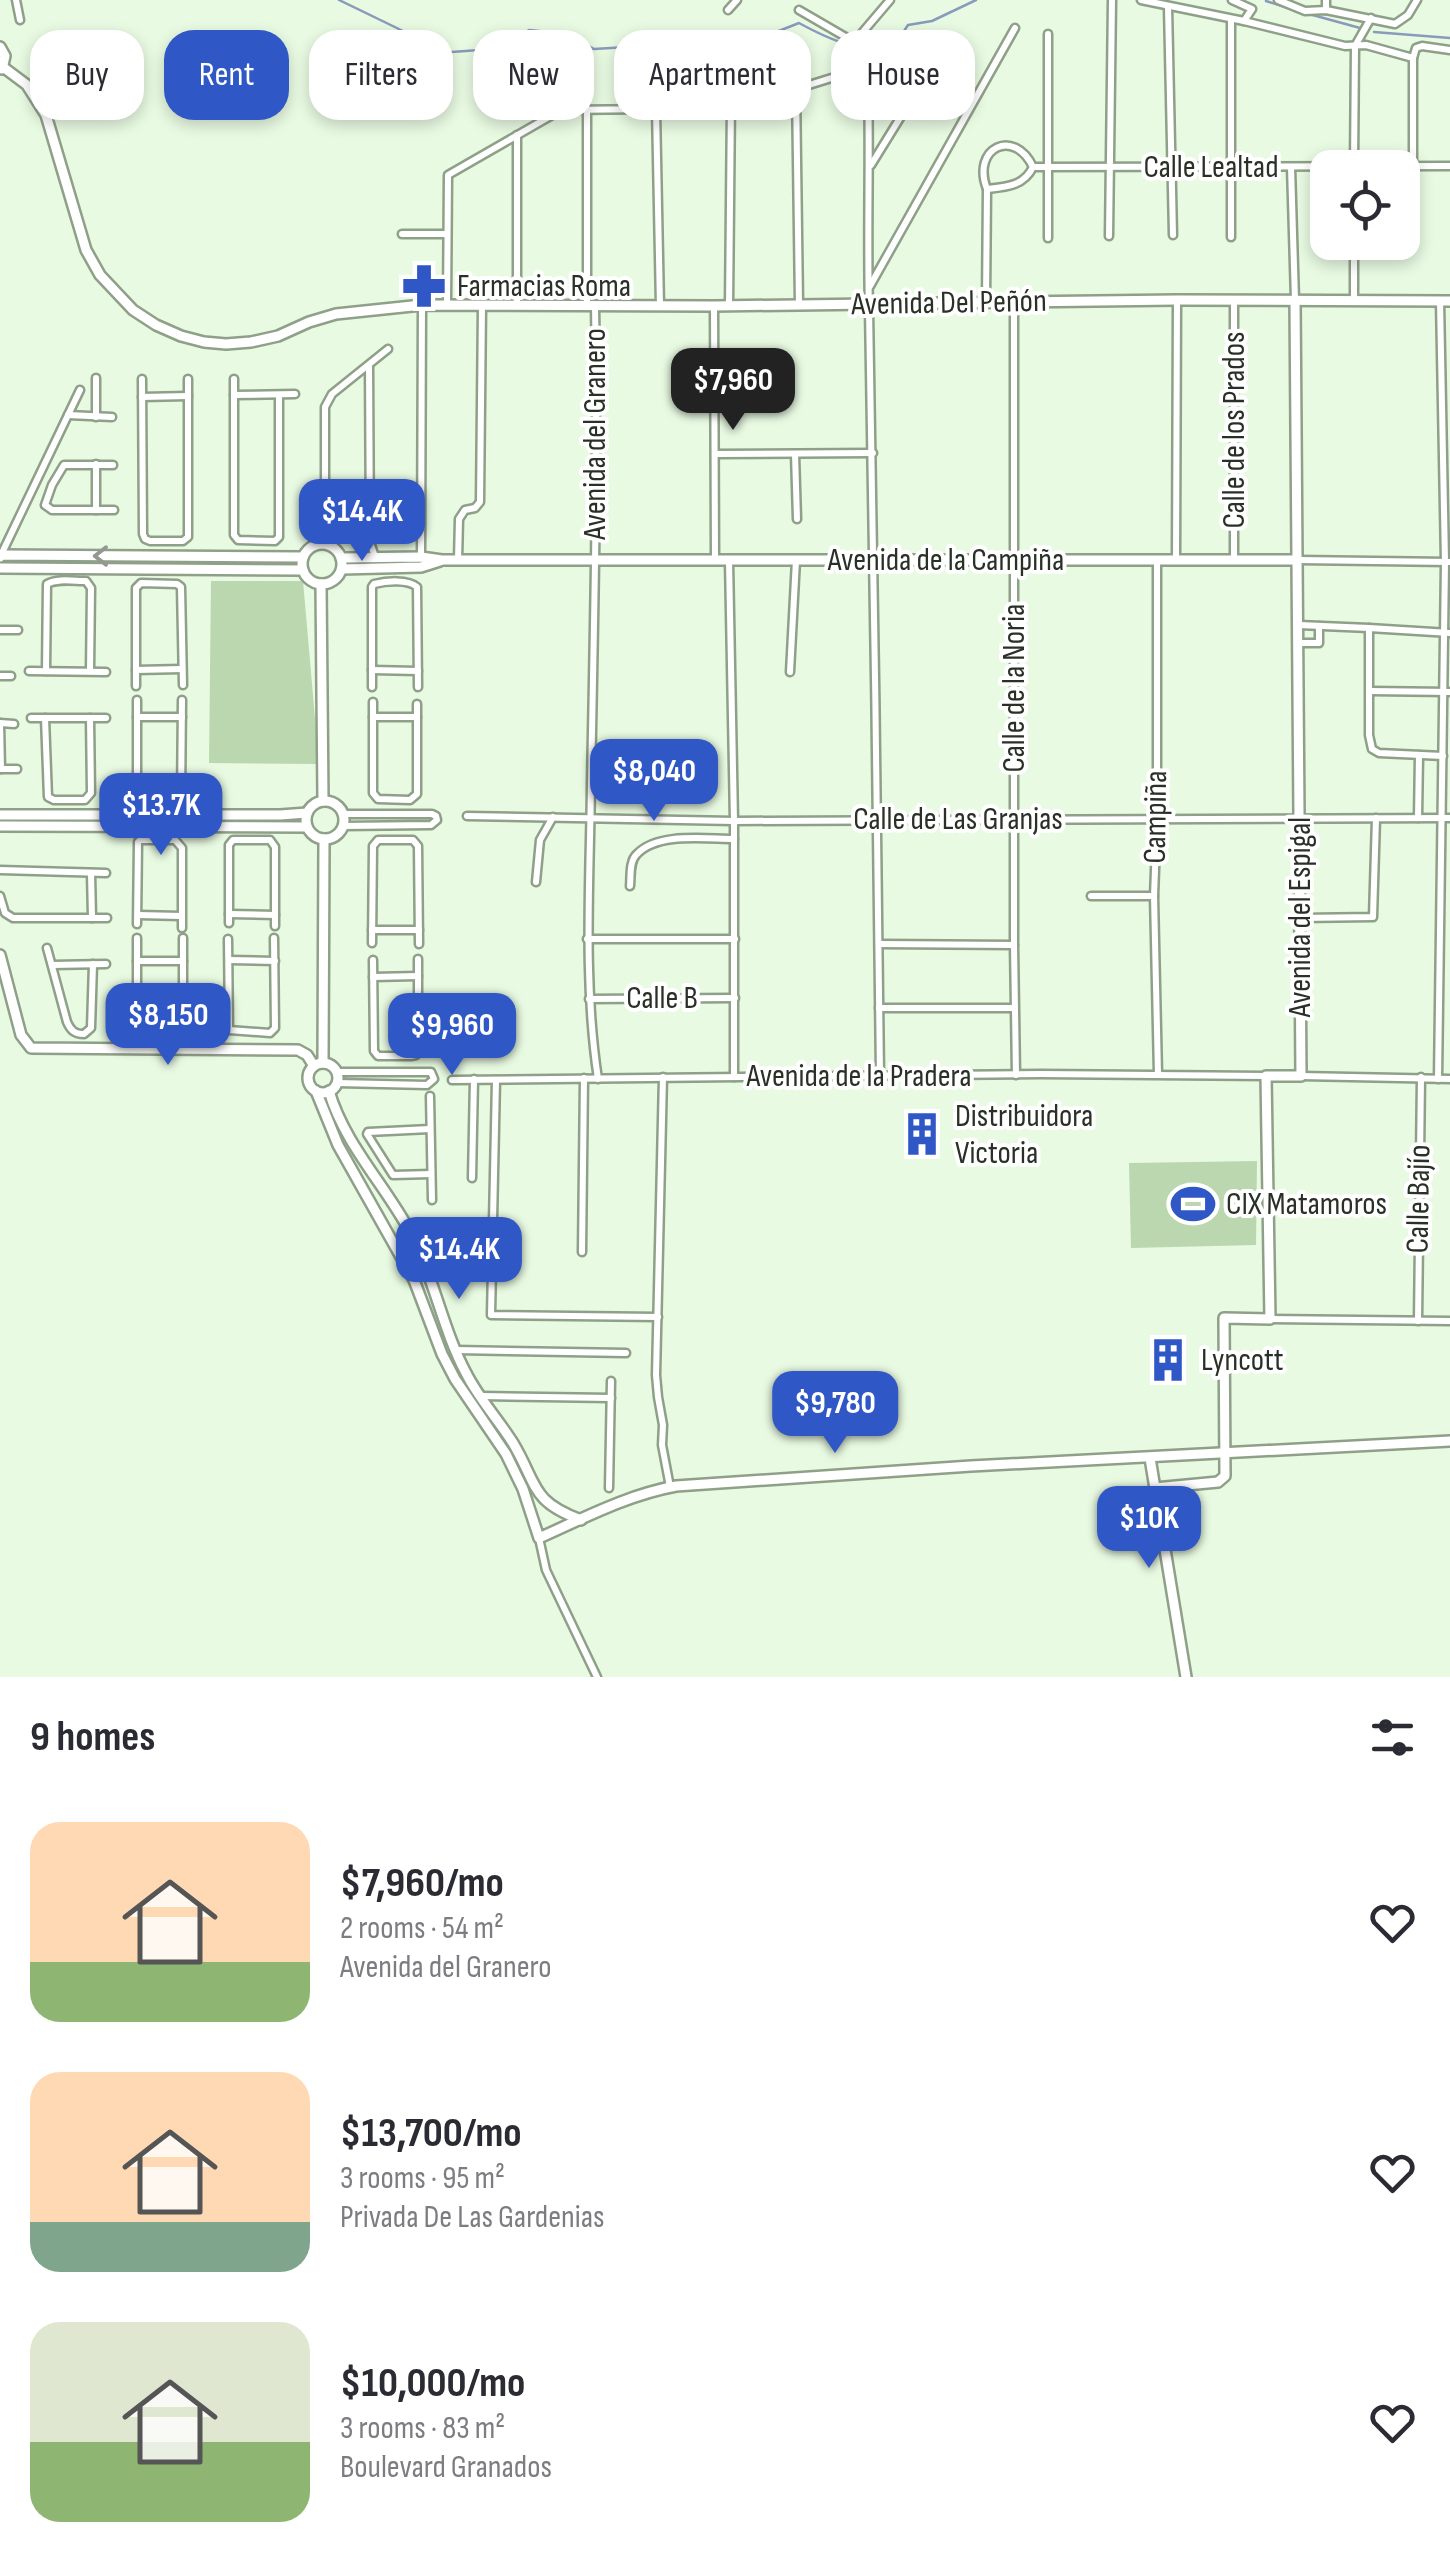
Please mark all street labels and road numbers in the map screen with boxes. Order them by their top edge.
street label: Calle Lealtad [1143,148,1279,187]
street label: Avenida Del Peñón [850,282,1047,324]
street label: Avenida del Granero [576,328,615,541]
street label: Calle de los Prados [1215,332,1254,528]
street label: Avenida de la Campiña [827,541,1064,580]
street label: Calle de la Noria [995,604,1034,772]
street label: Campiña [1136,770,1176,864]
street label: Calle de Las Granjas [853,800,1063,839]
street label: Avenida del Espigal [1281,817,1320,1018]
street label: Calle B [626,979,698,1018]
street label: Avenida de la Pradera [745,1057,972,1096]
street label: Calle Bajío [1399,1144,1439,1254]

